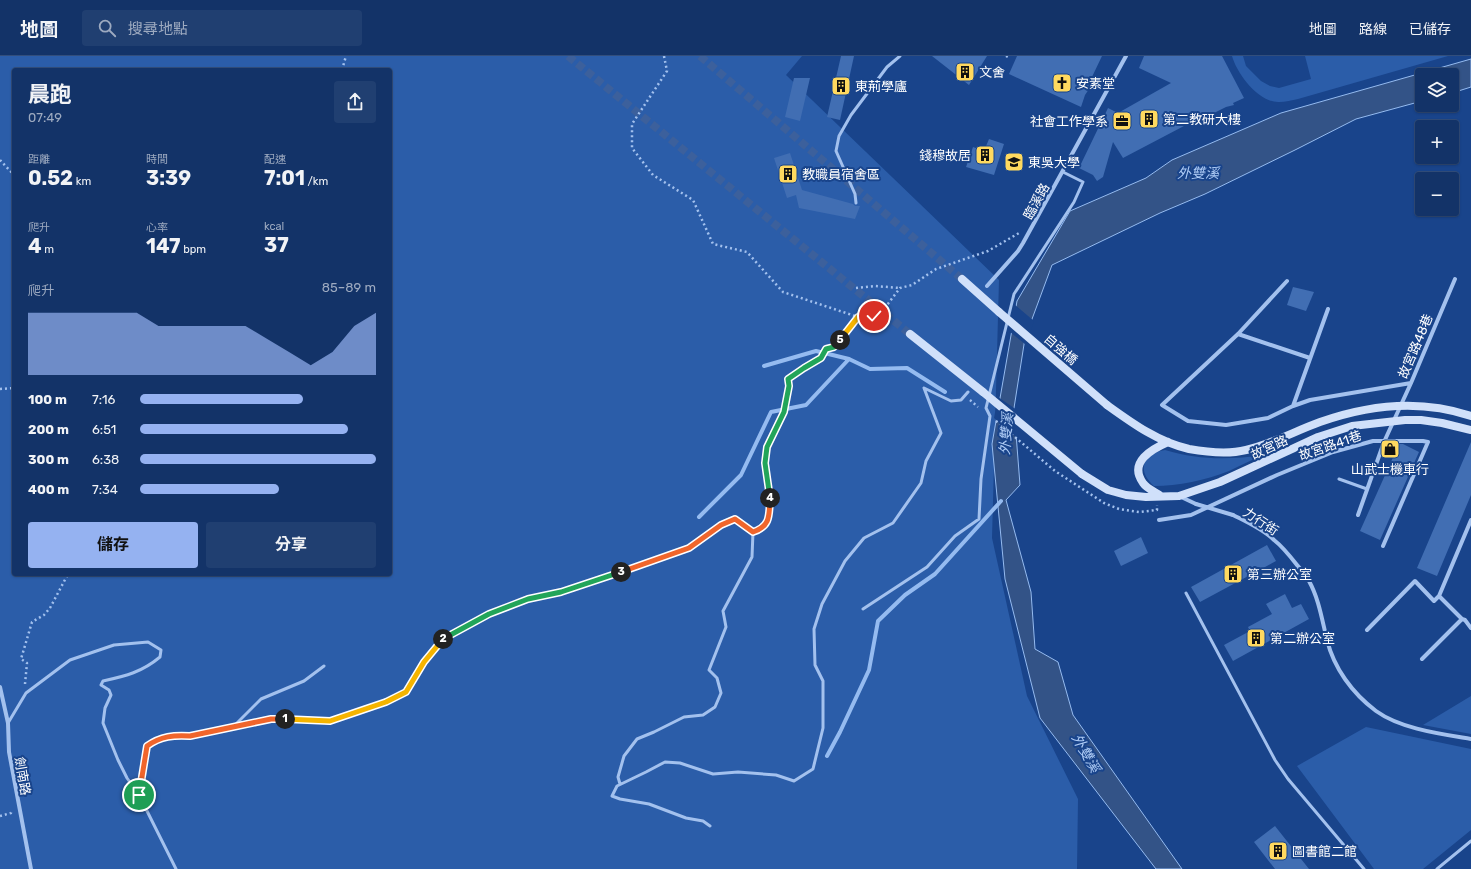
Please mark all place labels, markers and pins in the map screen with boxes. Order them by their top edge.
building icon: 文舍 [954,61,976,83]
place label: 文舍 [979,65,1005,80]
church icon: 安素堂 [1051,72,1073,94]
building icon: 東荊學廬 [830,75,852,97]
place label: 安素堂 [1076,76,1115,91]
place label: 東荊學廬 [855,79,907,94]
building icon: 第二教研大樓 [1138,108,1160,130]
office icon: 社會工作學系 [1111,110,1133,132]
place label: 第二教研大樓 [1163,112,1241,127]
place label: 社會工作學系 [1030,114,1108,129]
building icon: 錢穆故居 [974,144,996,166]
place label: 錢穆故居 [919,148,971,163]
school or university icon: 東吳大學 [1003,151,1025,173]
place label: 東吳大學 [1028,155,1080,170]
building icon: 教職員宿舍區 [777,163,799,185]
place label: 教職員宿舍區 [802,167,880,182]
pin [857,299,891,333]
pin: 5 [830,330,850,350]
shop icon: 山武士機車行 [1379,438,1401,460]
place label: 山武士機車行 [1351,462,1429,477]
pin: 4 [760,488,780,508]
pin: 3 [611,562,631,582]
building icon: 第三辦公室 [1222,563,1244,585]
place label: 第三辦公室 [1247,567,1312,582]
building icon: 第二辦公室 [1245,627,1267,649]
pin: 2 [433,629,453,649]
place label: 第二辦公室 [1270,631,1335,646]
pin: 1 [275,709,295,729]
pin [122,778,156,812]
building icon: 圖書館二館 [1267,840,1289,862]
place label: 圖書館二館 [1292,844,1357,859]

